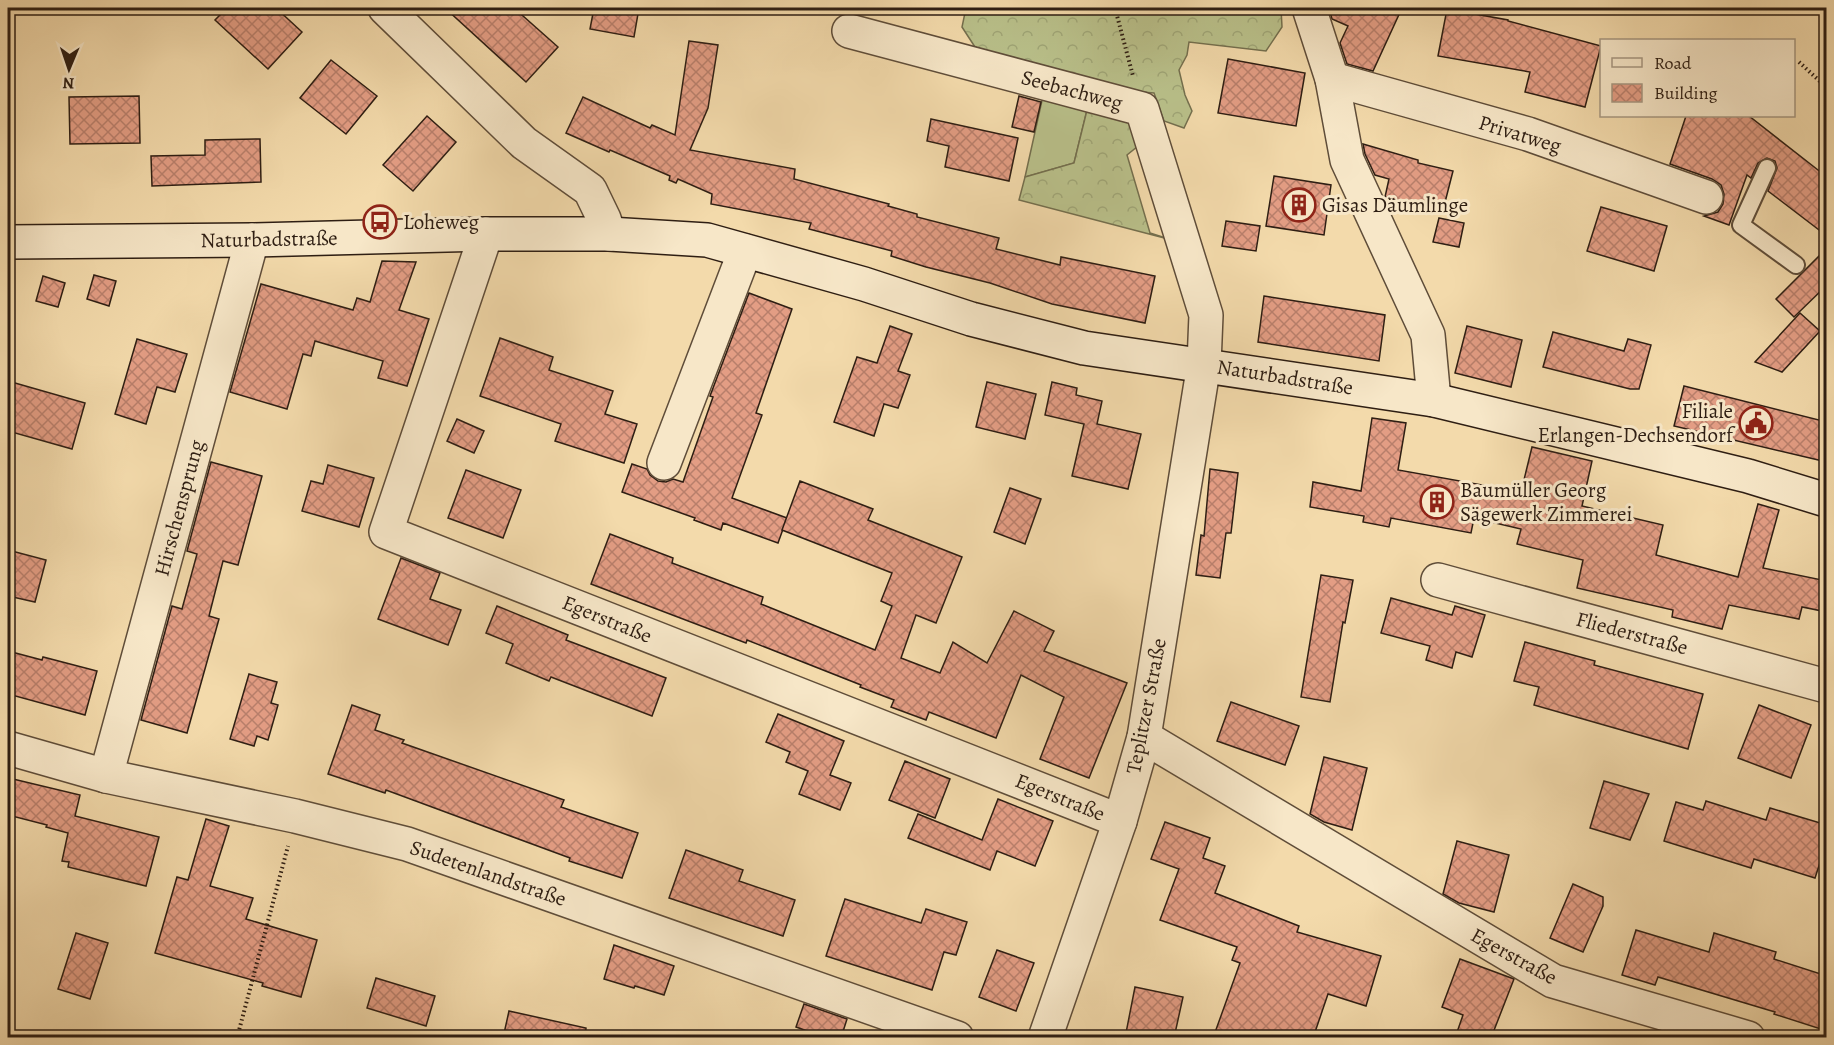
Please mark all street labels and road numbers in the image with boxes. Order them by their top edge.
street label: Seebachweg [1018,63,1126,117]
street label: Privatweg [1475,108,1565,160]
street label: Naturbadstraße [200,224,338,254]
street label: Naturbadstraße [1215,352,1355,402]
street label: Hirschensprung [147,436,211,579]
street label: Egerstraße [558,588,656,650]
street label: Fliederstraße [1573,605,1691,661]
street label: Teplitzer Straße [1119,636,1173,776]
street label: Egerstraße [1011,766,1109,828]
street label: Sudetenlandstraße [406,833,570,913]
street label: Egerstraße [1466,921,1562,991]

